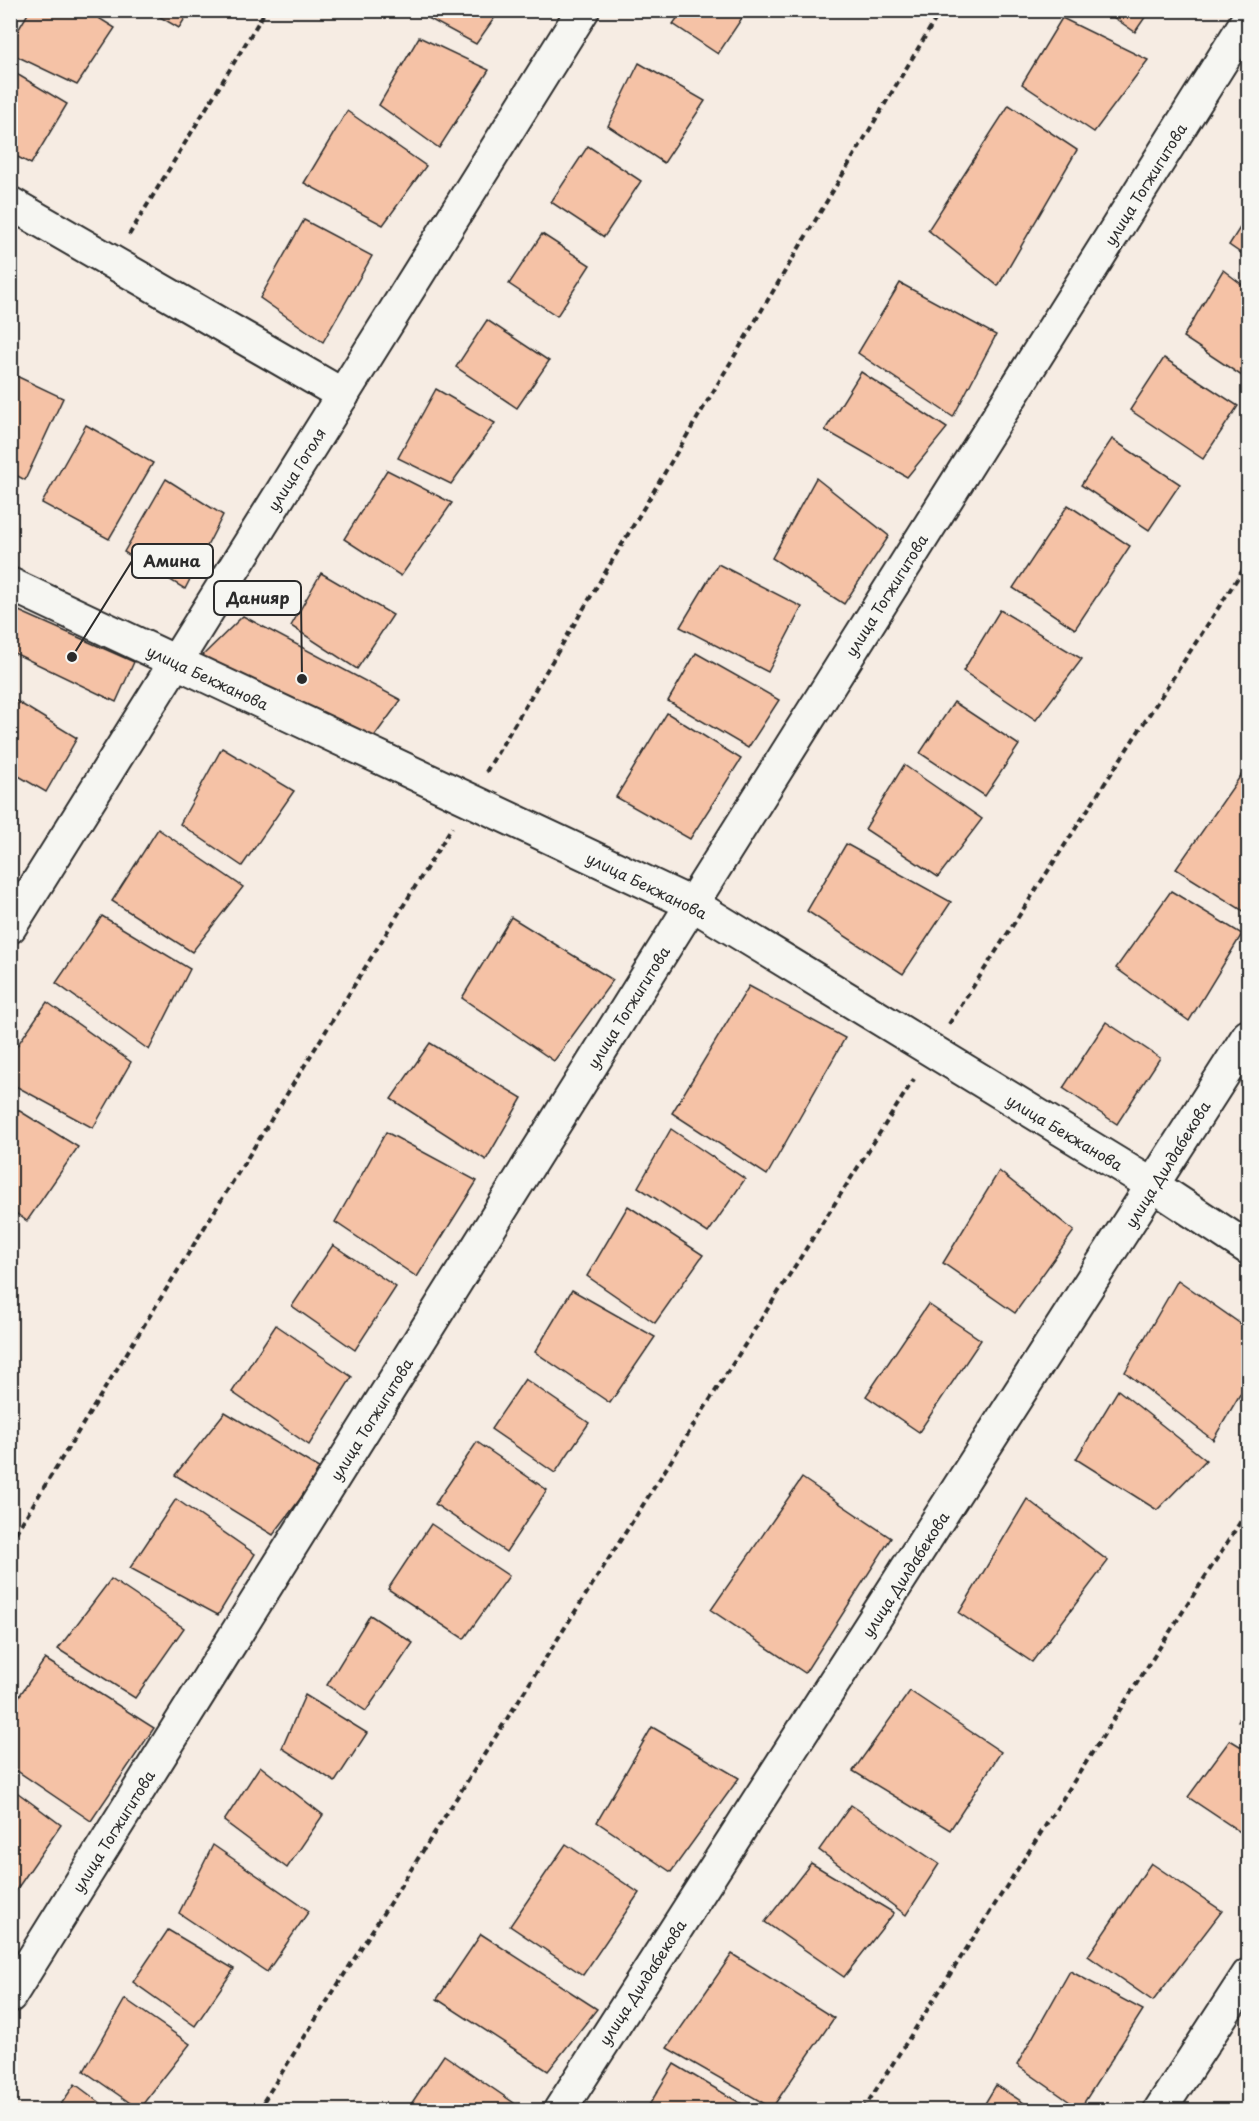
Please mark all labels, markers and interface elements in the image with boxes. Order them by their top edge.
street label: улица Тогжигитова [1098,118,1192,250]
street label: улица Гоголя [261,423,331,515]
street label: улица Тогжигитова [839,529,933,661]
callout: Амина [132,544,213,578]
text: Амина [142,548,201,572]
callout: Данияр [214,581,301,615]
text: Данияр [226,585,289,609]
street label: улица Бекжанова [143,639,273,716]
street label: улица Бекжанова [583,846,712,925]
street label: улица Тогжигитова [581,941,675,1073]
street label: улица Бекжанова [1003,1088,1128,1176]
street label: улица Дилдабекова [1119,1096,1216,1232]
street label: улица Тогжигитова [324,1353,418,1485]
street label: улица Дилдабекова [856,1506,955,1641]
street label: улица Тогжигитова [66,1765,160,1897]
street label: улица Дилдабекова [593,1914,692,2049]

